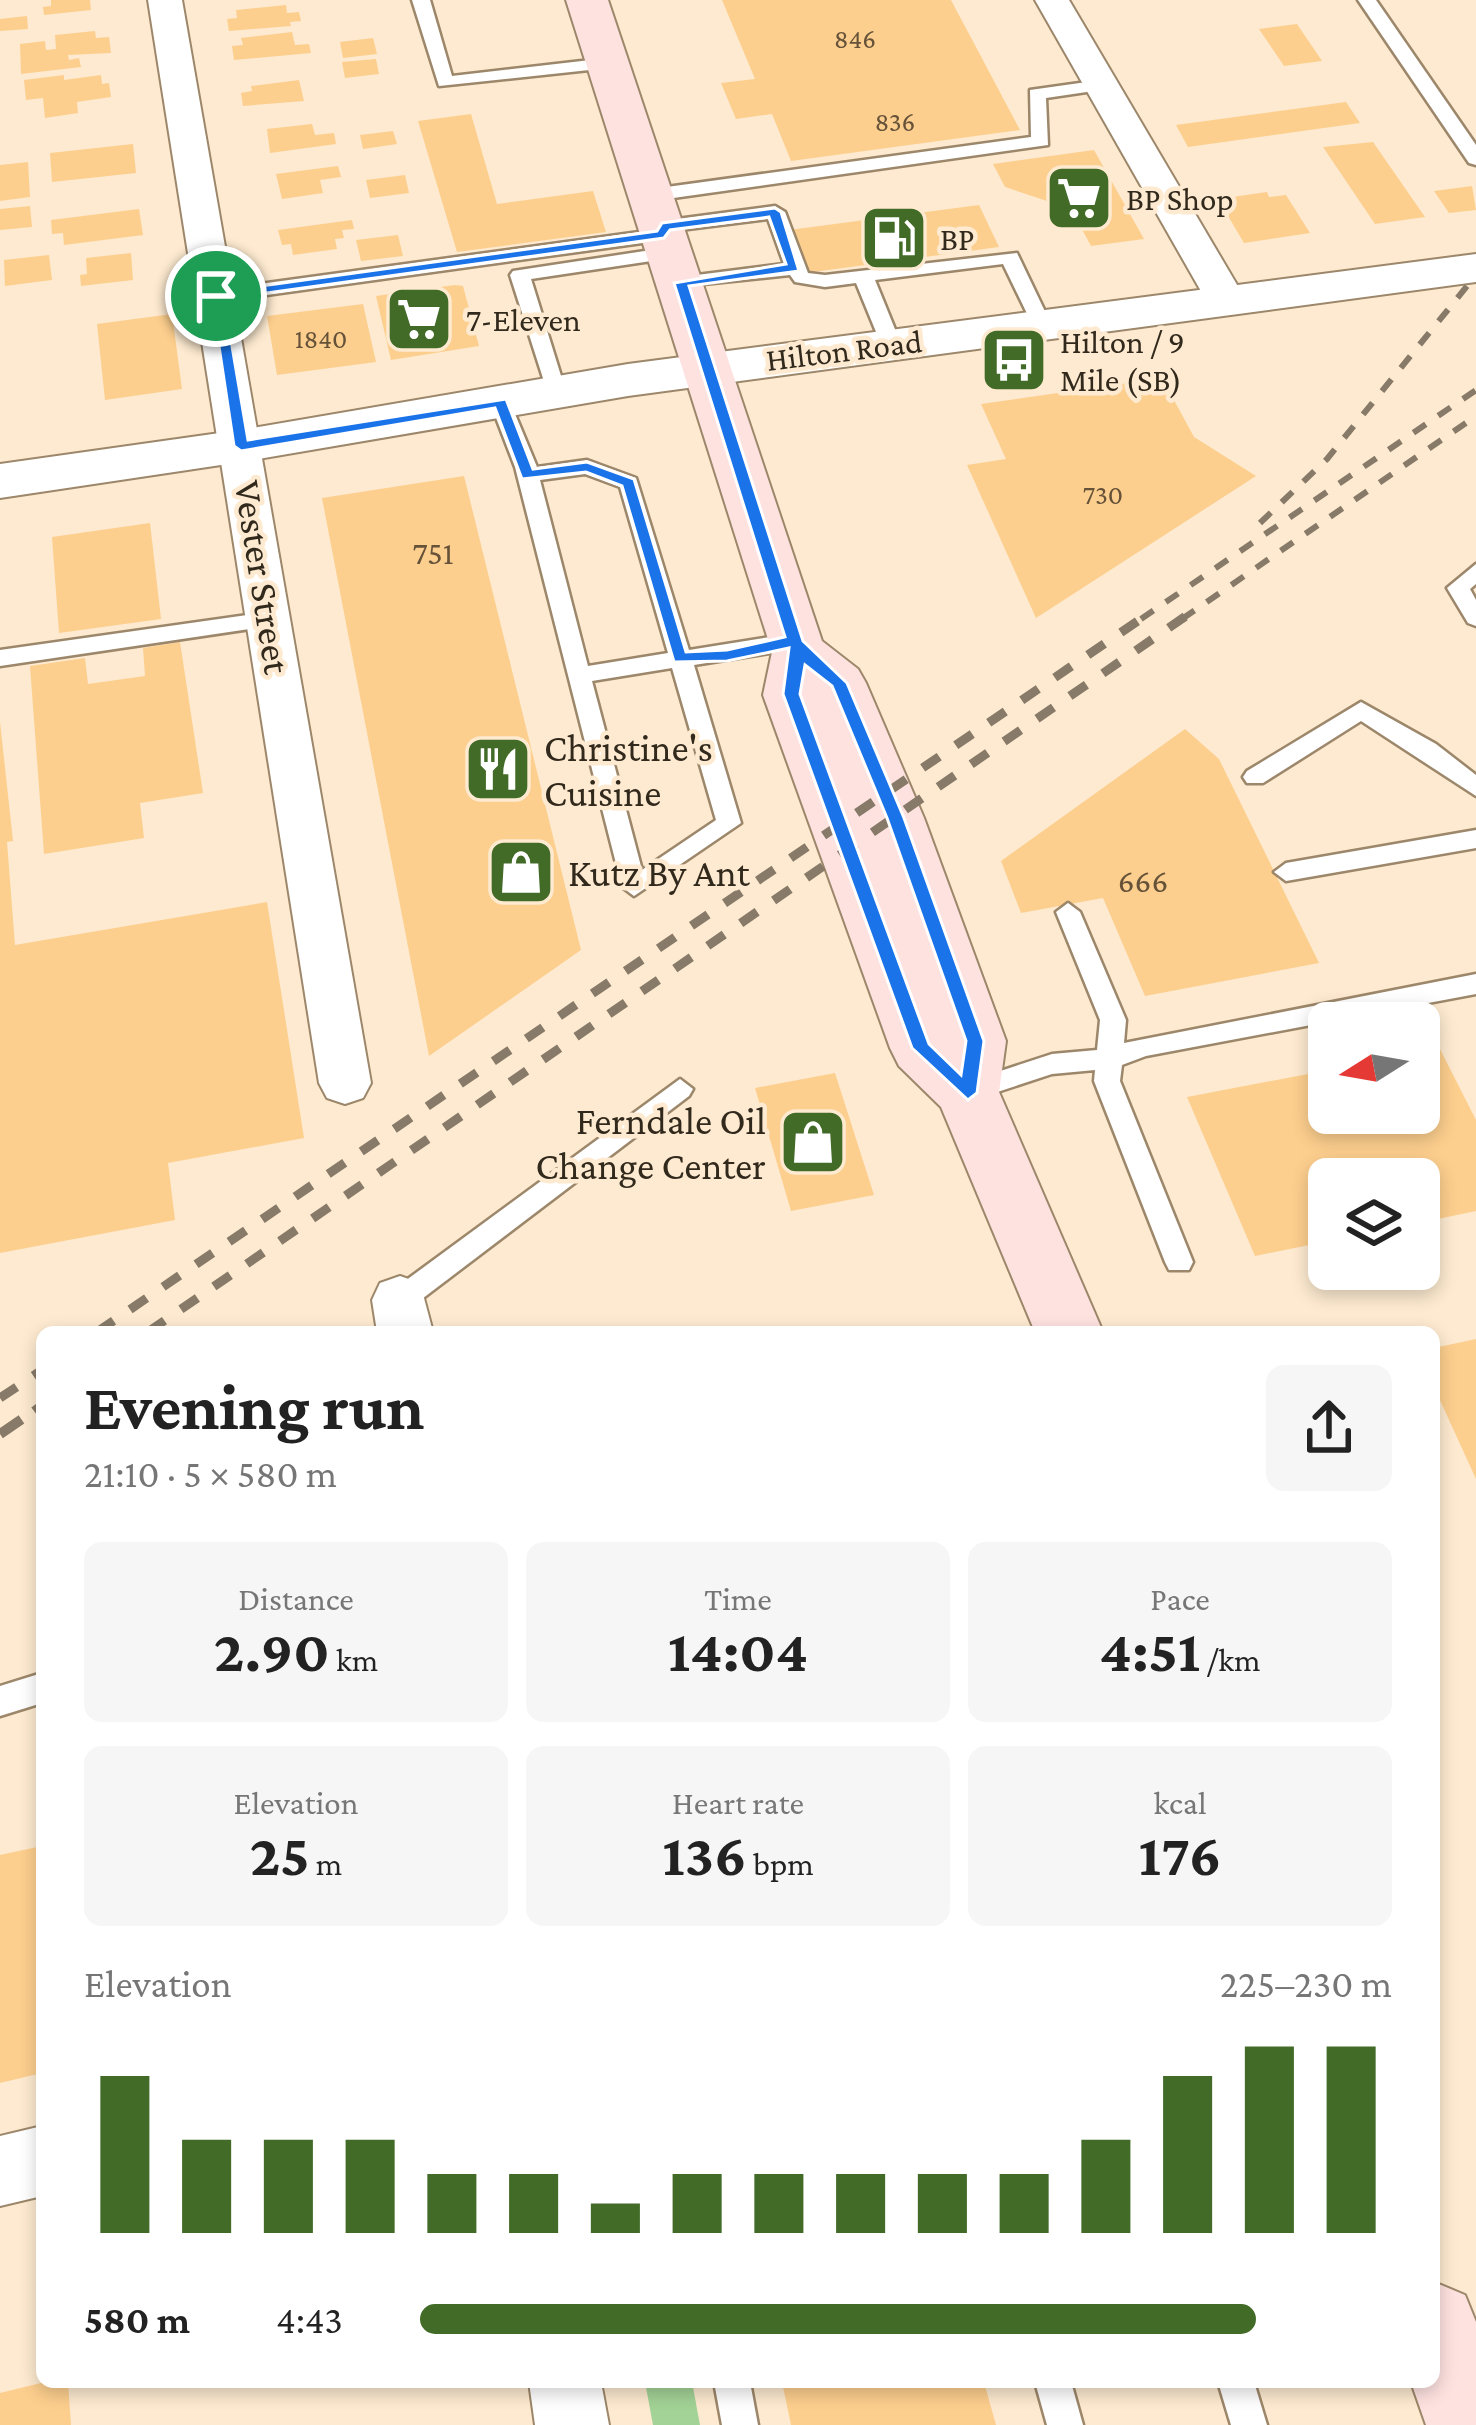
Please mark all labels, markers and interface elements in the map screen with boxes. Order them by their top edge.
house number: 846 [834,24,876,54]
house number: 836 [875,107,915,137]
supermarket icon: BP Shop [1044,163,1114,233]
place label: BP Shop [1126,180,1234,217]
fuel station icon: BP [859,203,929,273]
place label: BP [940,220,975,257]
pin [165,245,267,347]
icon: arrive [183,263,249,329]
supermarket icon: 7-Eleven [384,284,454,354]
place label: 7-Eleven [466,301,581,338]
street label: Hilton Road [764,322,924,378]
place label: Hilton / 9 Mile (SB) [1060,323,1185,399]
house number: 1840 [295,324,347,354]
bus stop icon: Hilton / 9 Mile (SB) [979,325,1049,395]
street label: Vester Street [226,477,300,678]
house number: 730 [1083,480,1123,510]
house number: 751 [412,534,454,571]
place label: Christine's Cuisine [544,726,713,814]
restaurant icon: Christine's Cuisine [463,734,533,804]
shop icon: Kutz By Ant [486,837,556,907]
place label: Kutz By Ant [568,851,751,895]
house number: 666 [1118,862,1168,899]
north arrow [1308,1002,1440,1134]
map controls [1308,1002,1440,1290]
place label: Ferndale Oil Change Center [535,1099,766,1188]
shop icon: Ferndale Oil Change Center [778,1107,848,1177]
button: layers [1308,1158,1440,1290]
button: share [1266,1365,1392,1491]
text: Evening run [84,1370,424,1443]
text: 21:10 · 5 × 580 m [84,1452,337,1495]
text: Distance [238,1580,354,1617]
text: Time [704,1580,772,1617]
text: Pace [1150,1580,1210,1617]
text: 2.90 [214,1617,330,1684]
text: 14:04 [668,1617,808,1684]
text: 4:51 [1100,1617,1200,1684]
text: km [330,1641,378,1678]
text: /km [1200,1641,1260,1678]
text: Elevation [234,1784,358,1821]
text: Heart rate [672,1784,804,1821]
text: kcal [1153,1784,1207,1821]
text: 25 [250,1821,310,1888]
text: 136 [662,1821,747,1888]
text: 176 [1138,1821,1222,1888]
text: m [310,1845,342,1882]
text: bpm [747,1845,814,1882]
text: Elevation [84,1962,232,2005]
text: 225–230 m [1220,1962,1392,2005]
text: 580 m [84,2298,190,2341]
text: 4:43 [276,2298,343,2341]

